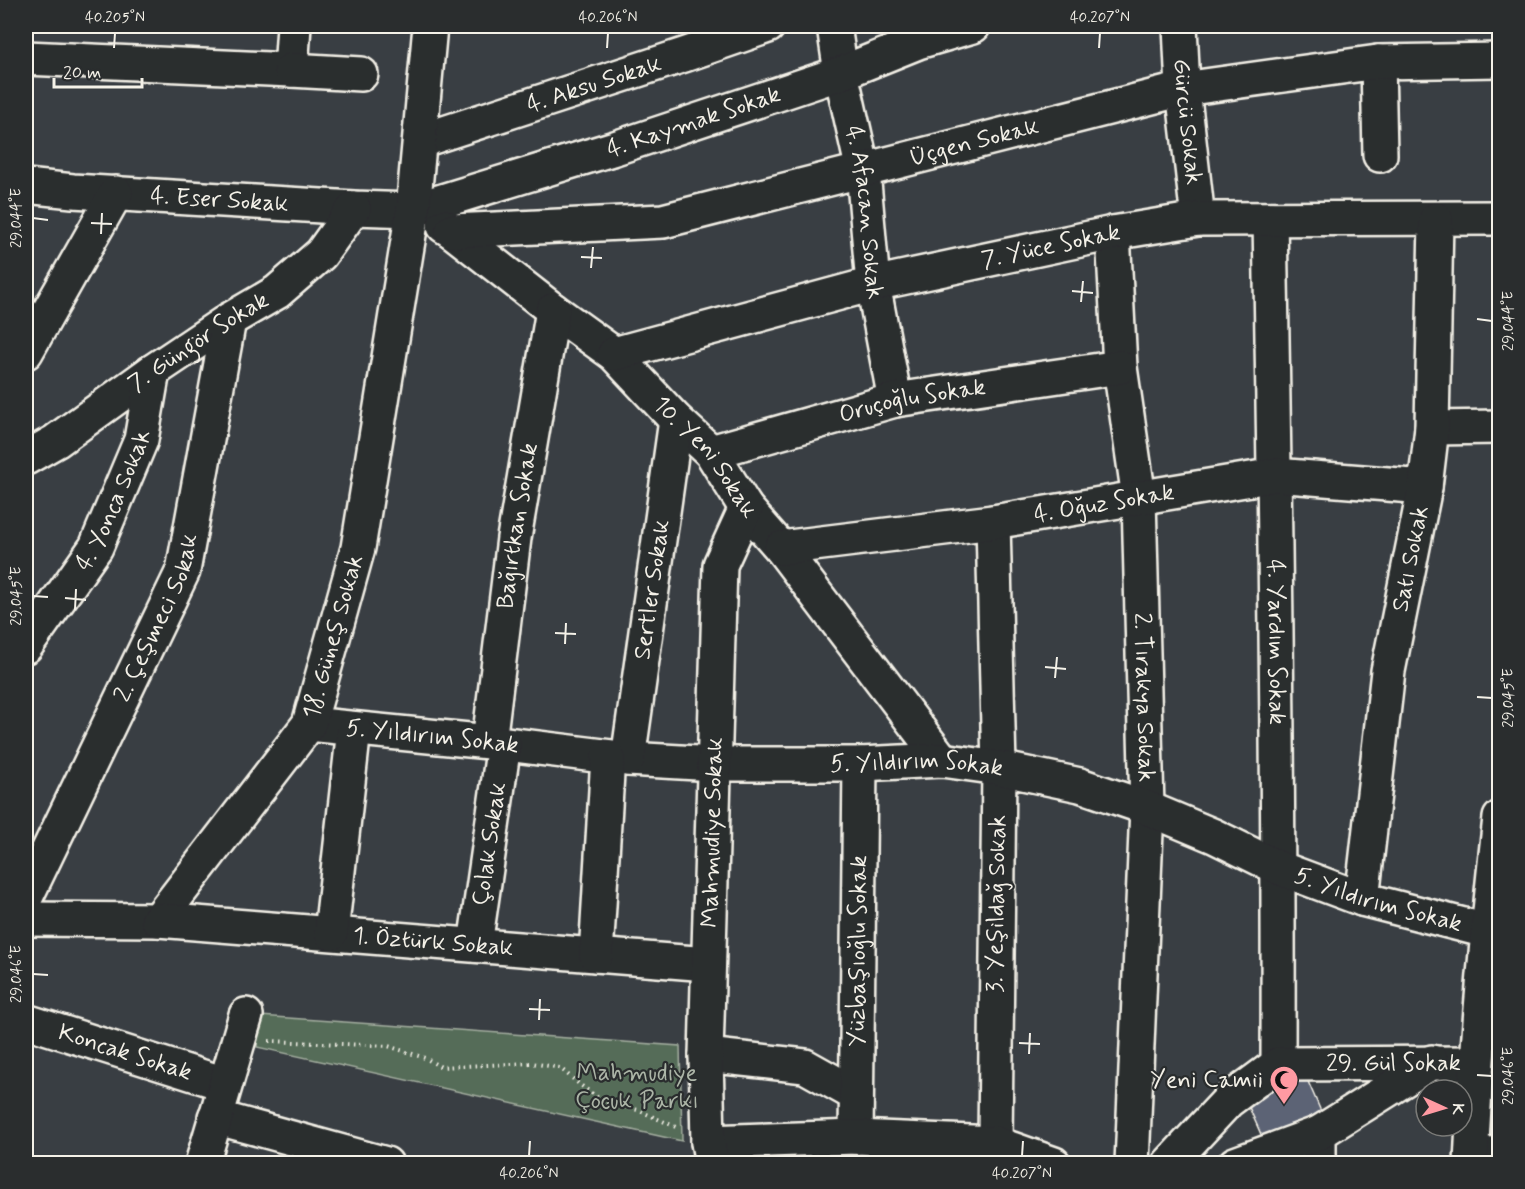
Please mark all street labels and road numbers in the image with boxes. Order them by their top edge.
street label: 4. Aksu Sokak [523,48,665,121]
street label: Gürcü Sokak [1166,58,1209,186]
street label: 4. Kaymak Sokak [603,79,785,165]
street label: Üçgen Sokak [906,111,1042,173]
street label: 4. Afacan Sokak [838,122,891,302]
street label: 4. Eser Sokak [150,180,289,220]
street label: 7. Yüce Sokak [979,217,1122,276]
street label: 7. Güngör Sokak [122,285,274,399]
street label: Oruçoğlu Sokak [835,371,987,431]
street label: 10. Yeni Sokak [646,389,764,525]
street label: 4. Yonca Sokak [68,428,158,577]
street label: Bağırtkan Sokak [490,441,546,611]
street label: 4. Oğuz Sokak [1031,477,1176,530]
street label: Satı Sokak [1385,503,1436,614]
street label: Sertler Sokak [627,518,677,662]
street label: 2. Çeşmeci Sokak [107,531,205,707]
street label: 18. Güneş Sokak [296,551,371,722]
street label: 4. Yardım Sokak [1260,559,1293,725]
street label: 2. Tırakya Sokak [1126,612,1162,783]
street label: 5. Yıldırım Sokak [345,712,520,761]
street label: Mahmudiye Sokak [694,737,731,928]
street label: 5. Yıldırım Sokak [830,744,1005,784]
street label: Çolak Sokak [465,780,514,908]
street label: 3. Yeşildağ Sokak [980,815,1014,993]
street label: Yüzbaşıoğlu Sokak [841,855,875,1047]
street label: 5. Yıldırım Sokak [1290,860,1465,939]
street label: 1. Öztürk Sokak [352,920,514,964]
street label: Koncak Sokak [54,1017,196,1088]
street label: 29. Gül Sokak [1326,1048,1461,1079]

